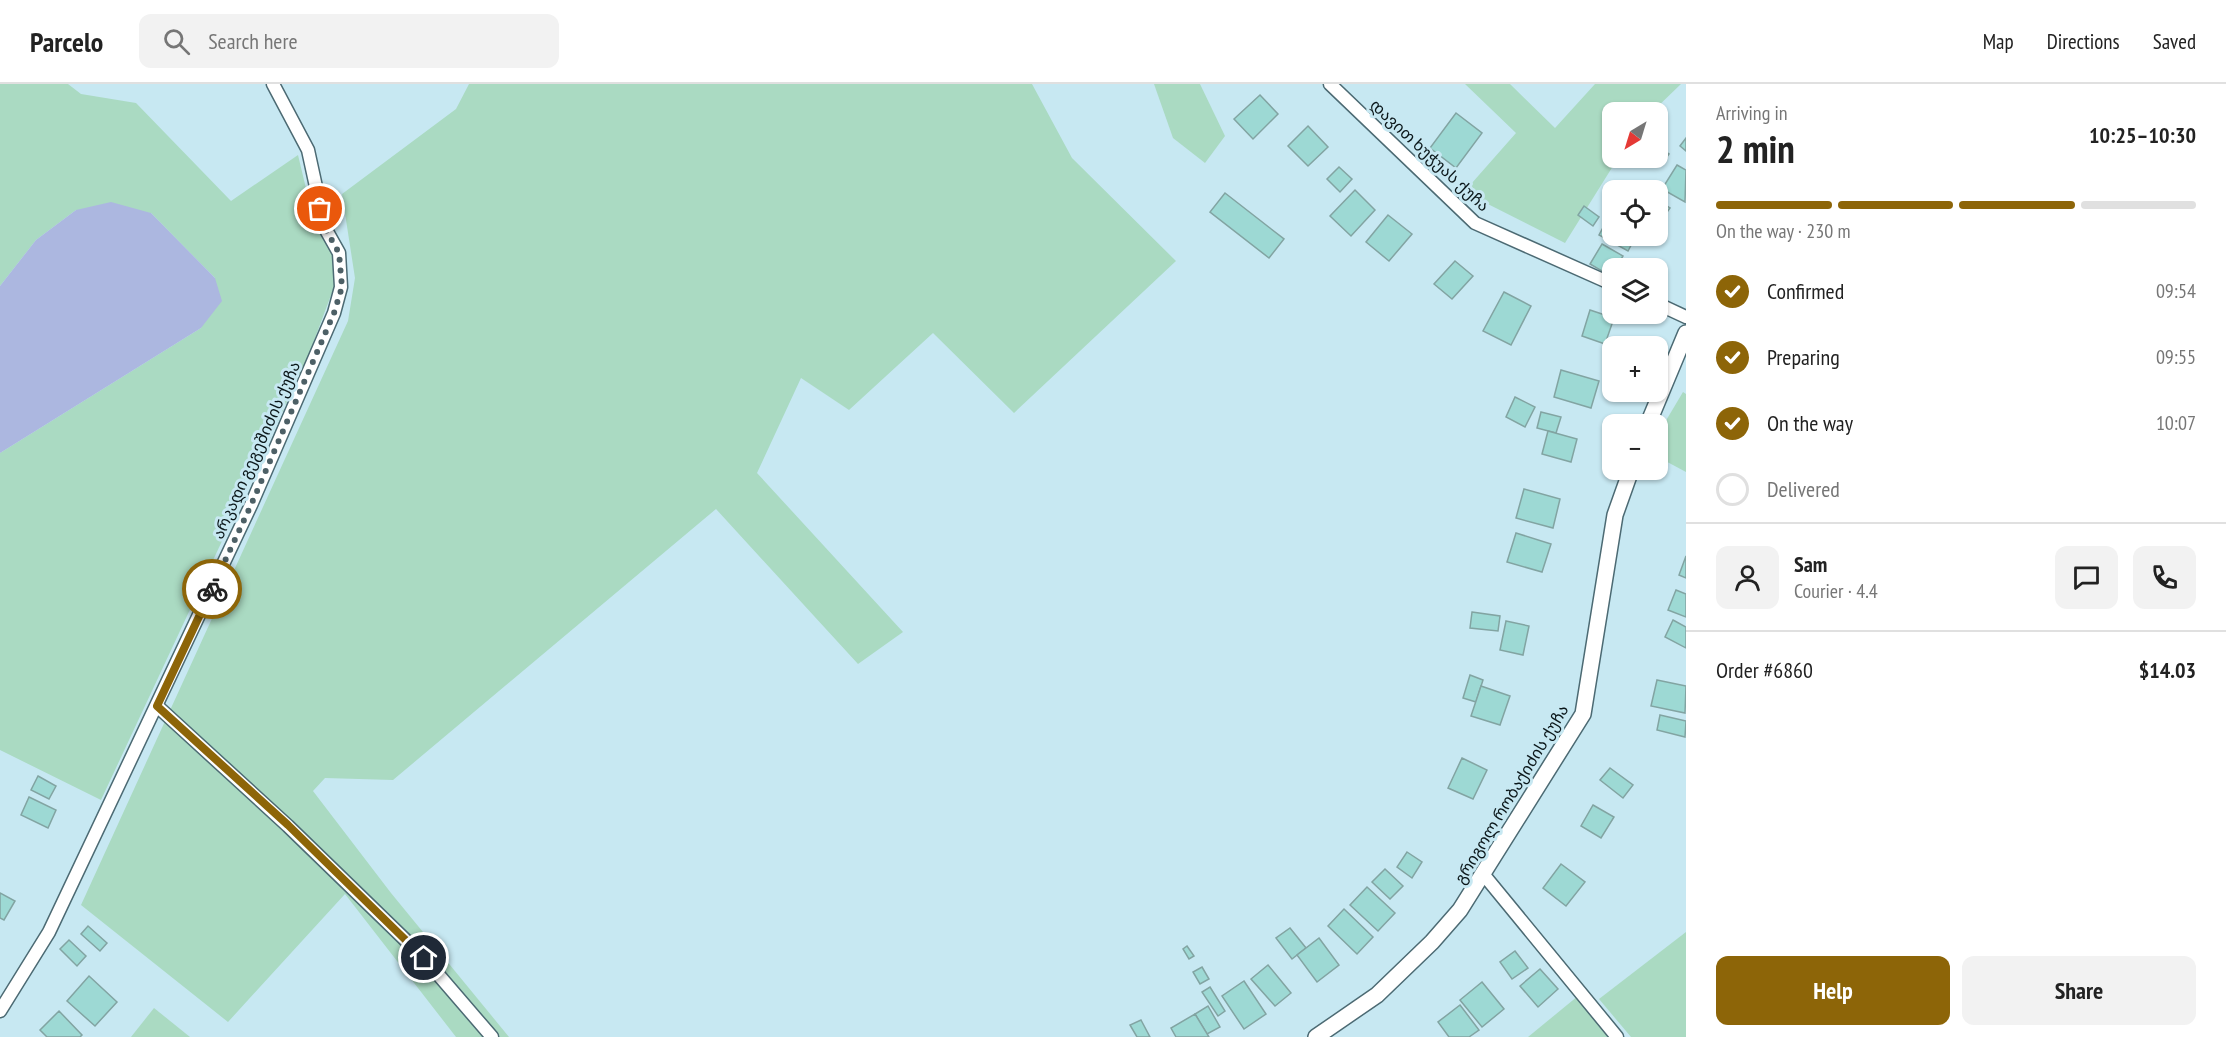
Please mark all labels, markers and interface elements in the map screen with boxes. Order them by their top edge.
search box [139,14,559,68]
text: Parcelo [30,23,103,60]
icon: search [160,25,193,58]
text: Search here [208,27,298,55]
text: Map [1983,28,2014,55]
text: Directions [2047,28,2120,55]
text: Saved [2153,28,2196,55]
street label: დავით ხუჭუას ქუჩა [1366,95,1494,216]
text: Arriving in [1716,100,1788,126]
north arrow [1602,102,1668,168]
map controls [1602,102,1668,480]
text: 10:25–10:30 [2089,121,2196,149]
text: 2 min [1716,123,1795,174]
button: locate [1602,180,1668,246]
pin [294,183,345,234]
icon: bag [303,192,336,225]
text: On the way · 230 m [1716,218,1851,244]
button: layers [1602,258,1668,324]
icon: check [1716,275,1749,308]
text: Confirmed [1767,277,1844,305]
text: 09:54 [2156,278,2196,304]
button: + [1602,336,1668,402]
icon: check [1716,341,1749,374]
text: Preparing [1767,343,1840,371]
text: 09:55 [2156,344,2196,370]
street label: არკადი გეგეშიძის ქუჩა [208,358,305,542]
icon: check [1716,407,1749,440]
text: On the way [1767,409,1853,437]
text: 10:07 [2156,410,2196,436]
button: − [1602,414,1668,480]
text: Delivered [1767,475,1840,503]
button: person [1716,546,1779,609]
button: chat [2055,546,2118,609]
button: phone [2133,546,2196,609]
text: Sam [1794,550,1827,578]
courier [182,559,242,619]
icon: bike [196,573,229,606]
text: Courier · 4.4 [1794,578,1878,604]
text: Order #6860 [1716,656,1813,684]
text: $14.03 [2139,656,2196,684]
street label: გრიგოლ რობაქიძის ქუჩა [1449,701,1573,888]
pin [398,932,449,983]
icon: home [407,941,440,974]
button: Help [1716,956,1950,1025]
button: Share [1962,956,2196,1025]

